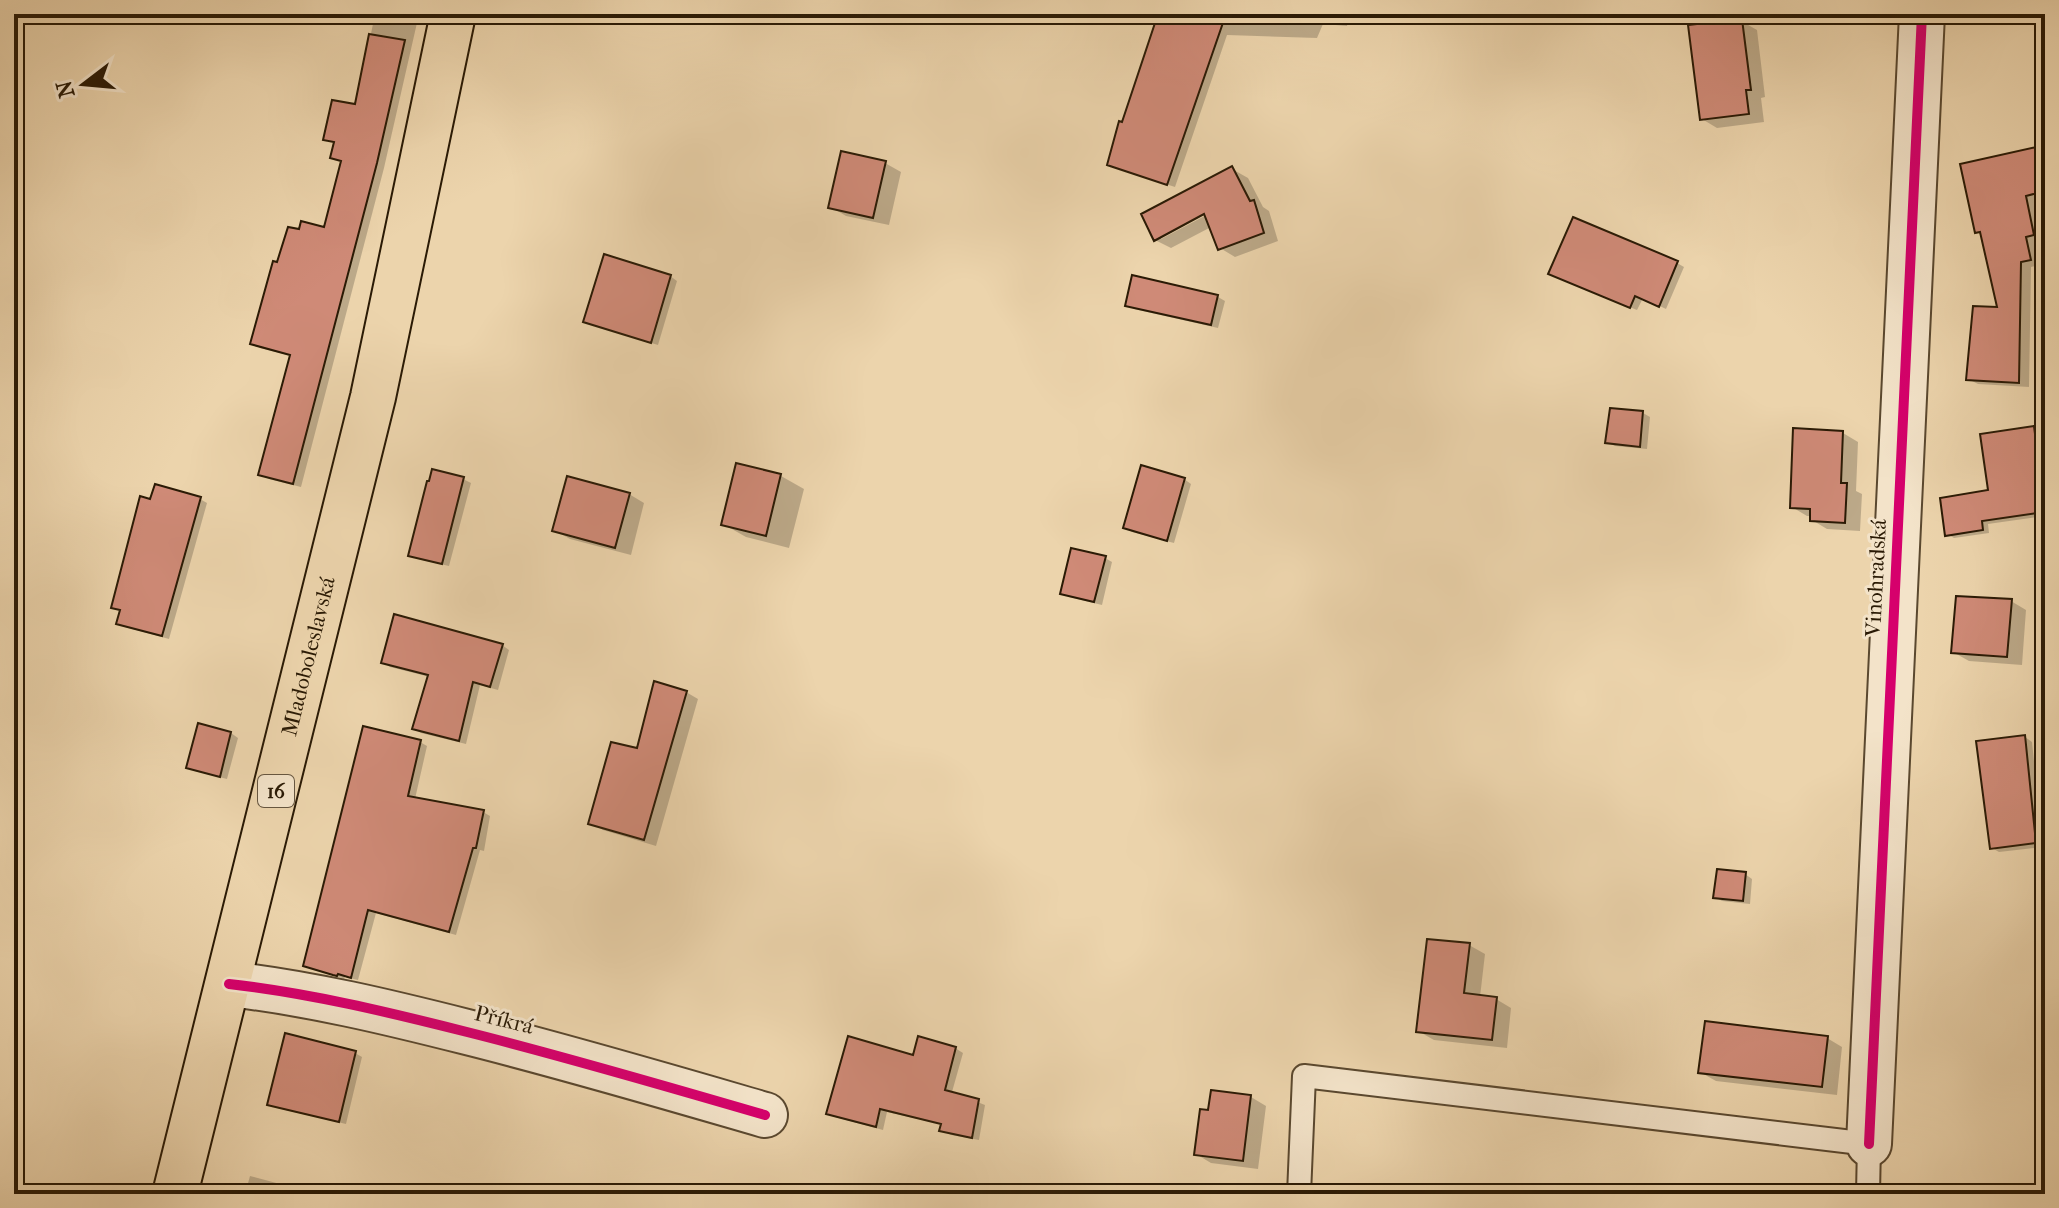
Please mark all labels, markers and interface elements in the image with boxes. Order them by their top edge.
north arrow [44,44,124,124]
text: N [51,77,81,101]
street label: Vinohradská [1860,518,1892,639]
street label: Mladoboleslavská [276,573,341,739]
road number: 16 [258,775,294,807]
street label: Příkrá [472,1000,537,1040]

